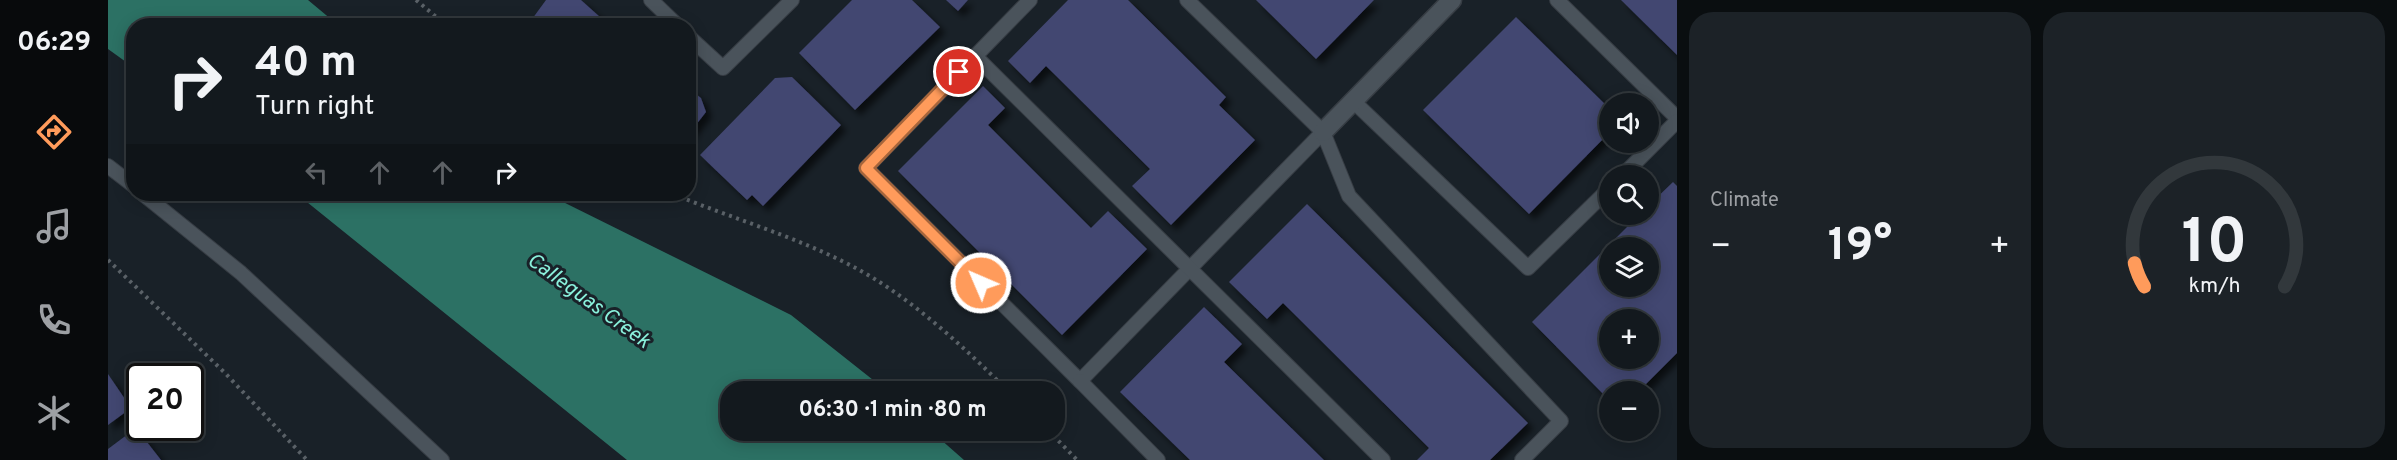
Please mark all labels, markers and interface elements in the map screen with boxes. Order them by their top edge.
text: 06:29 [17,26,91,60]
text: 40 m [255,38,357,91]
icon: right [156,42,234,120]
pin [933,46,984,97]
icon: arrive [942,55,975,88]
text: Turn right [255,90,374,124]
map controls [1599,93,1659,441]
button: sound [1599,93,1659,153]
icon: directions [33,111,75,153]
icon: left [300,156,333,189]
icon: ahead [363,156,396,189]
icon: ahead [426,156,459,189]
icon: right [489,156,522,189]
button: search [1599,165,1659,225]
text: Climate [1710,188,1779,214]
icon: music [33,205,75,247]
text: 10 [2181,206,2247,285]
text: 19° [1828,219,1892,276]
text: − [1710,227,1731,269]
text: + [1989,227,2010,269]
button: layers [1599,237,1659,297]
water label: Calleguas Creek [521,247,656,355]
position arrow [949,251,1013,315]
text: km/h [2188,273,2240,300]
icon: phone [33,299,75,341]
button: + [1599,309,1659,369]
speed limit sign: 20 [126,363,204,441]
button: − [1599,381,1659,441]
icon: climate [33,392,75,434]
text: 06:30 · 1 min · 80 m [798,397,987,424]

